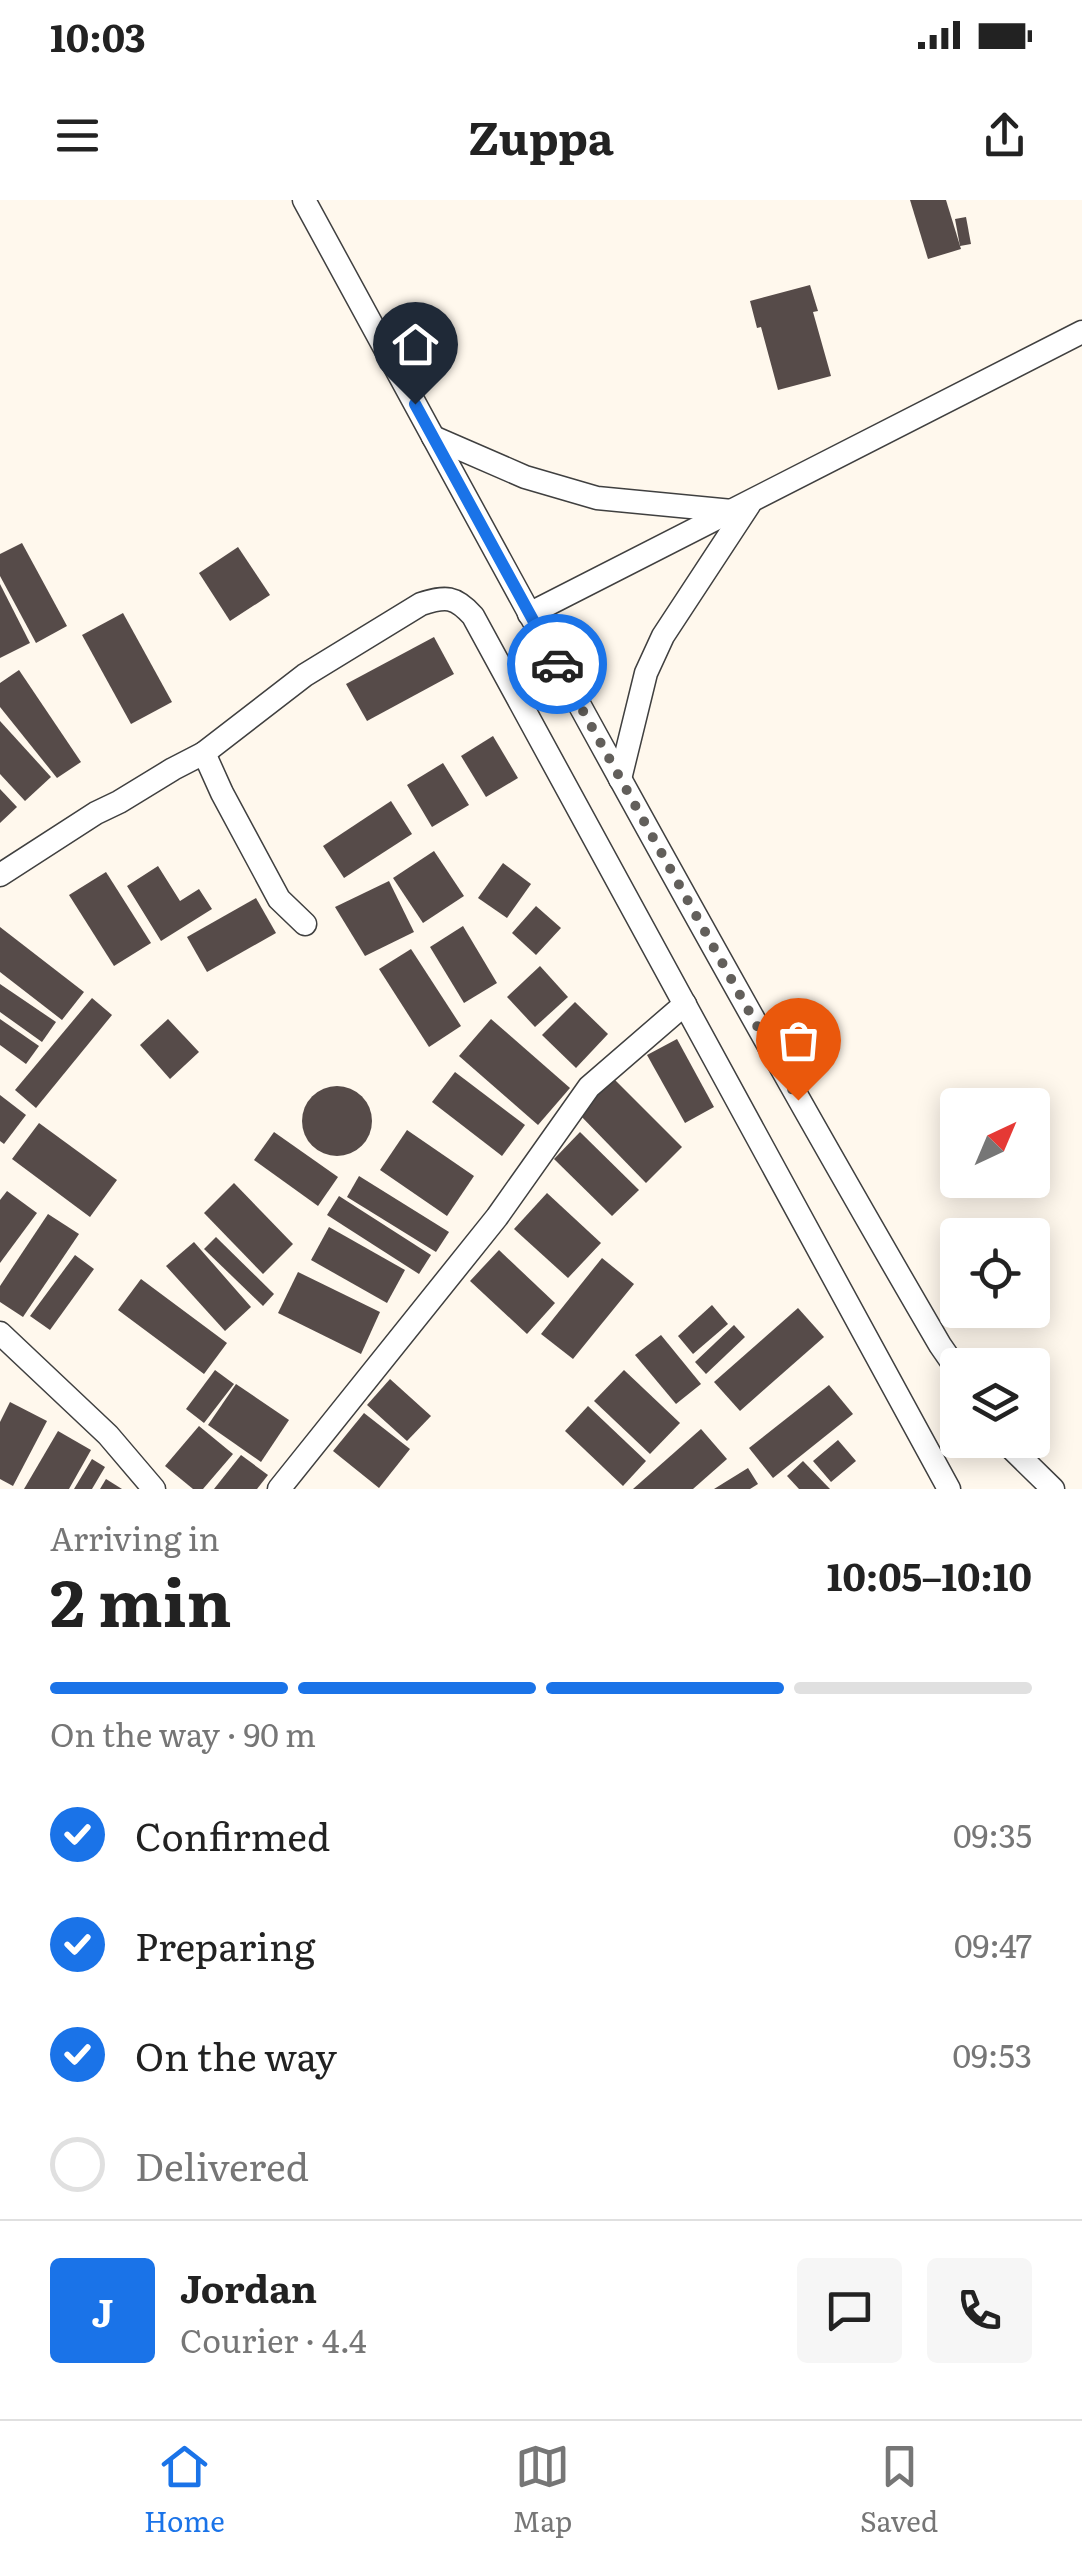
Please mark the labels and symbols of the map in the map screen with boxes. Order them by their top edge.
pin [373,302,458,405]
courier [507,614,607,714]
pin [756,998,841,1101]
north arrow [940,1088,1050,1198]

